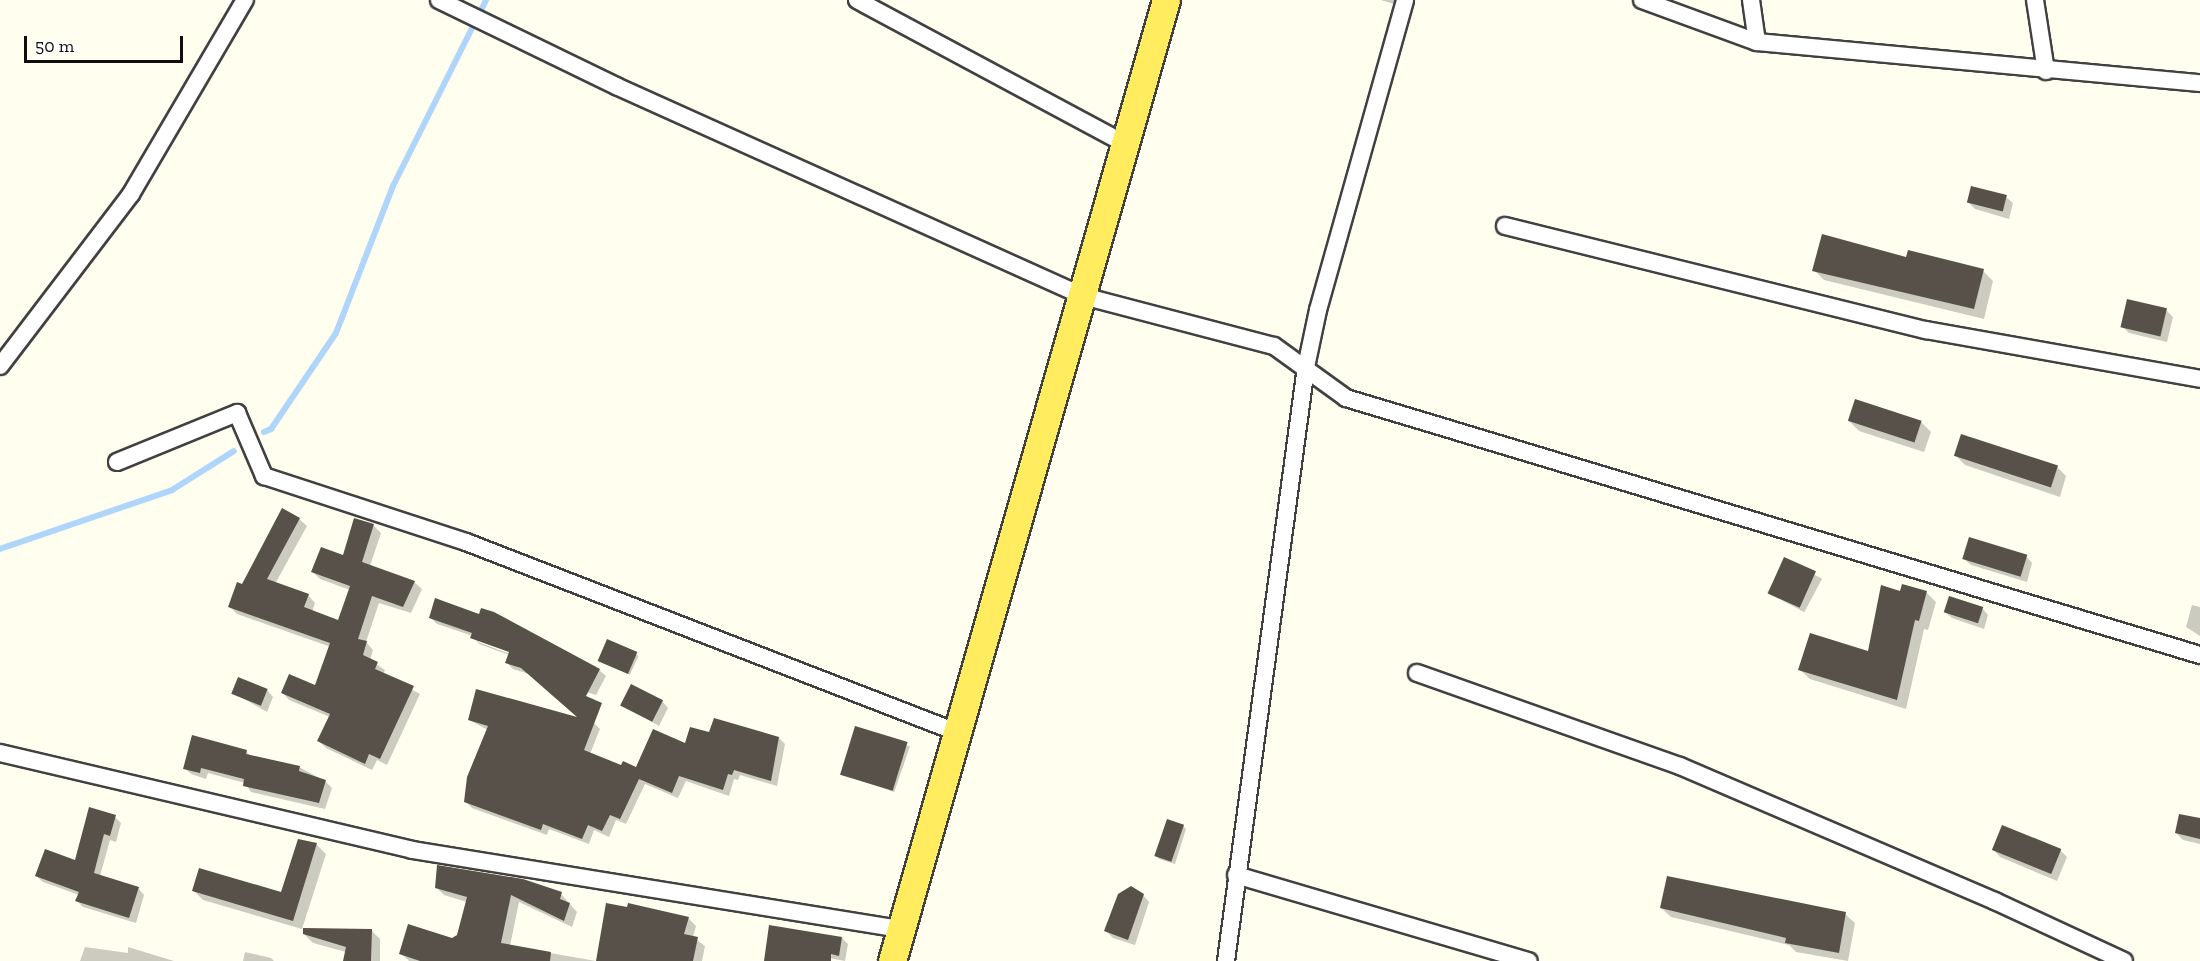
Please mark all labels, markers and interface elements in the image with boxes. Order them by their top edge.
scale bar [27,24,186,62]
text: 50 m [35,35,74,57]

